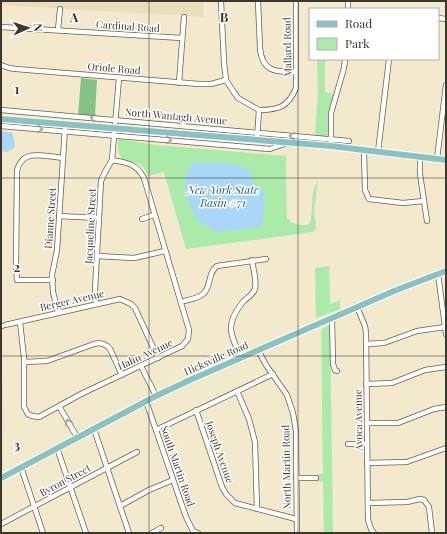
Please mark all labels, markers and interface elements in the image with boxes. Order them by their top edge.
north arrow [8,8,48,48]
text: A [69,8,79,25]
text: B [220,8,229,25]
legend [309,8,439,60]
text: Road [345,15,372,31]
street label: Cardinal Road [96,17,161,35]
street label: Mallard Road [279,17,295,77]
text: N [31,23,46,32]
text: Park [345,35,370,51]
street label: Oriole Road [87,59,141,77]
text: 1 [15,80,20,97]
street label: North Wantagh Avenue [124,105,228,127]
one-way arrow [90,114,96,123]
one-way arrow [37,125,43,134]
one-way arrow [289,131,295,140]
one-way arrow [166,136,172,145]
water label: New York State Basin #71 [186,182,259,210]
street label: Dianne Street [41,186,59,249]
street label: Jacqueline Street [81,187,99,265]
text: 2 [14,258,21,275]
street label: Berger Avenue [39,286,105,314]
street label: Hahn Avenue [115,335,175,373]
street label: Hicksville Road [182,337,251,378]
street label: Avoca Avenue [350,389,366,452]
street label: Joseph Avenue [202,418,237,485]
one-way arrow [65,419,72,426]
street label: South Martin Road [158,424,198,508]
street label: North Martin Road [278,424,294,509]
text: 3 [14,436,20,453]
street label: Byron Street [37,460,93,499]

